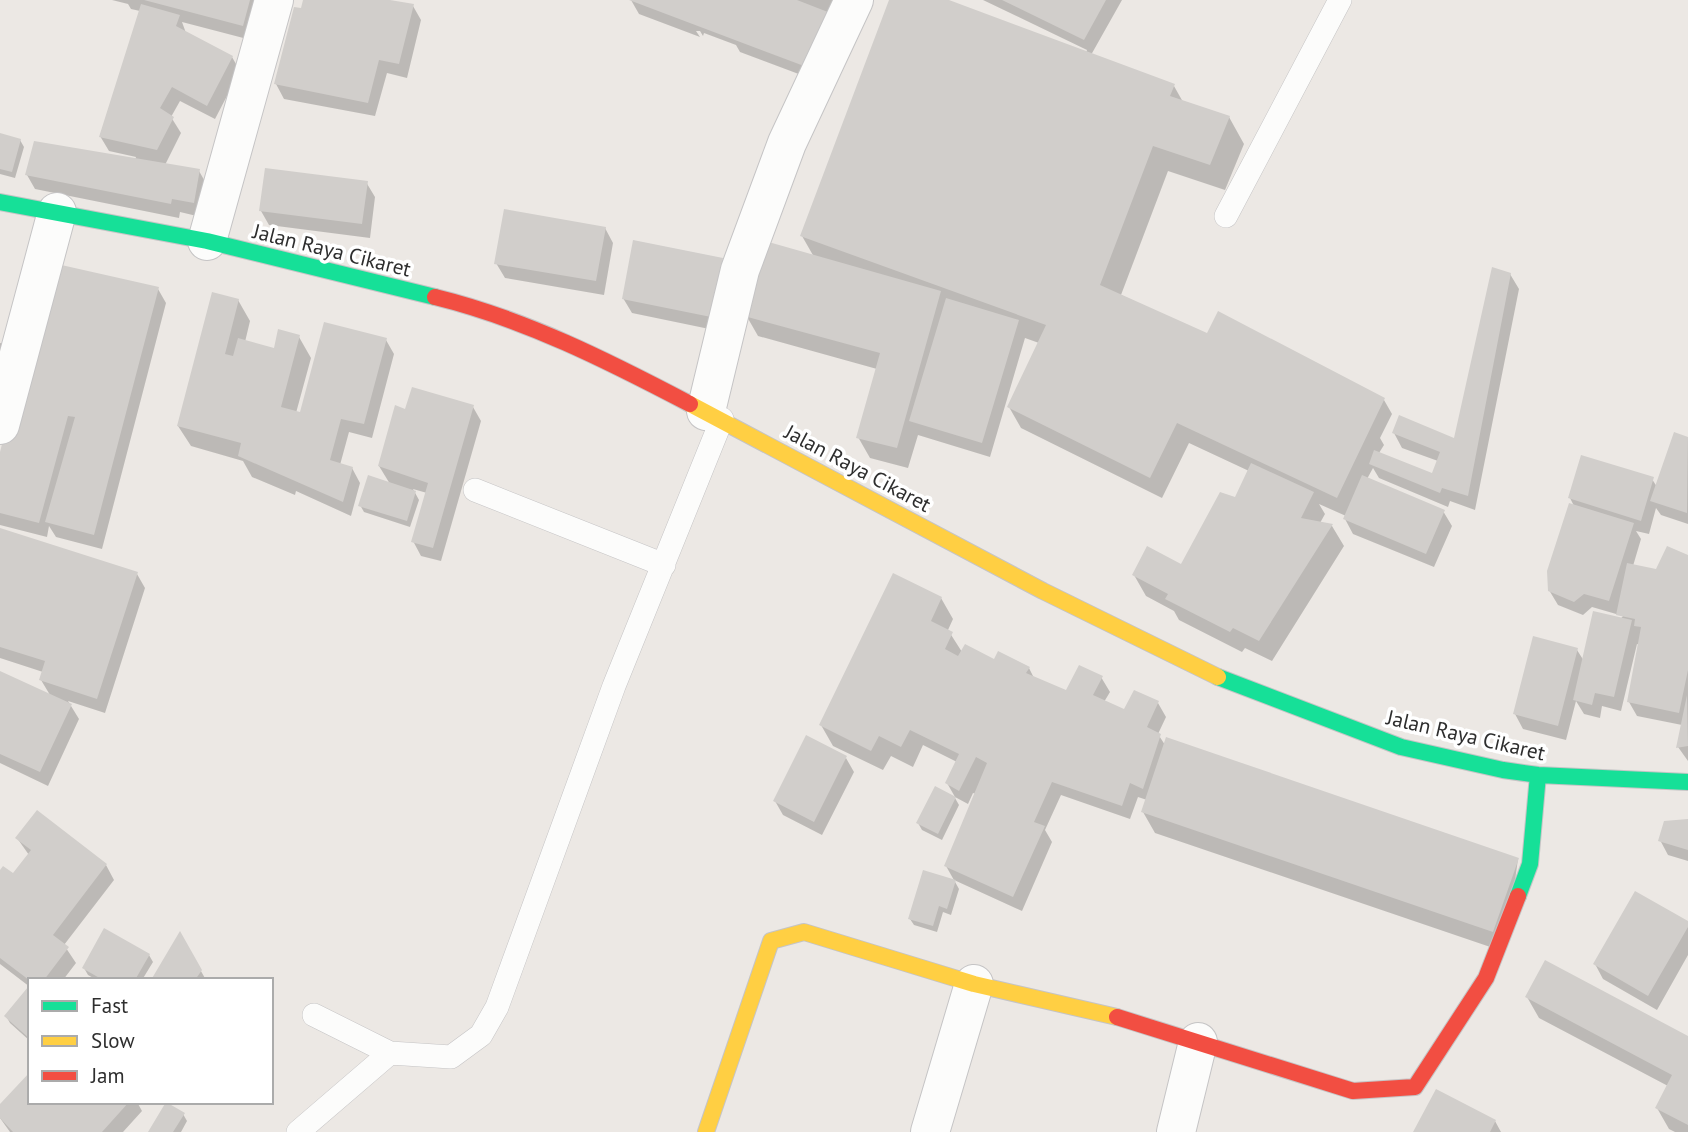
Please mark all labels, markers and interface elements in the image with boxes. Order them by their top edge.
street label: Jalan Raya Cikaret [249,217,414,283]
street label: Jalan Raya Cikaret [779,418,936,518]
street label: Jalan Raya Cikaret [1383,703,1548,766]
legend [28,978,273,1104]
text: Fast [91,992,128,1019]
text: Slow [91,1027,135,1054]
text: Jam [90,1062,125,1089]

